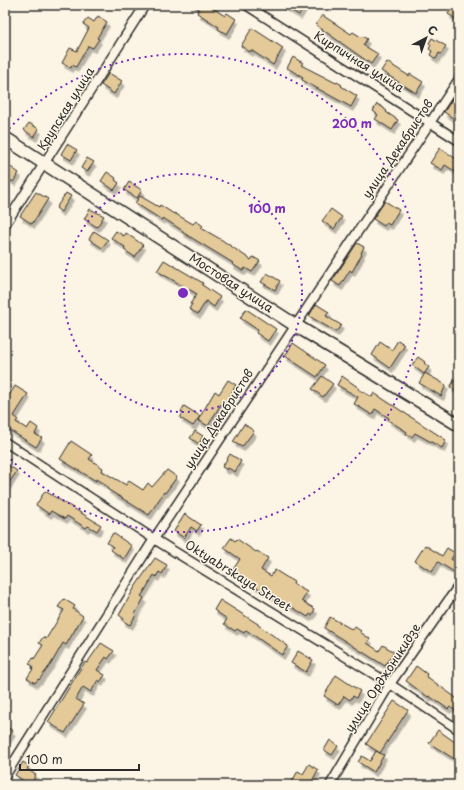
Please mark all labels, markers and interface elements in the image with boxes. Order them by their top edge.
north arrow [406,18,446,58]
text: С [424,21,442,39]
street label: Кирпичная улица [311,26,408,96]
street label: Крупская улица [32,63,98,154]
street label: улица Декабристов [357,95,437,201]
text: 200 m [332,114,372,132]
text: 100 m [248,199,286,217]
street label: Мостовая улица [186,248,277,316]
centre of rings [176,286,190,300]
street label: улица Декабристов [179,365,257,472]
street label: Oktyabrskaya Street [182,535,295,615]
street label: улица Орджоникидзе [340,619,424,735]
scale bar [20,746,139,772]
text: 100 m [26,750,63,768]

